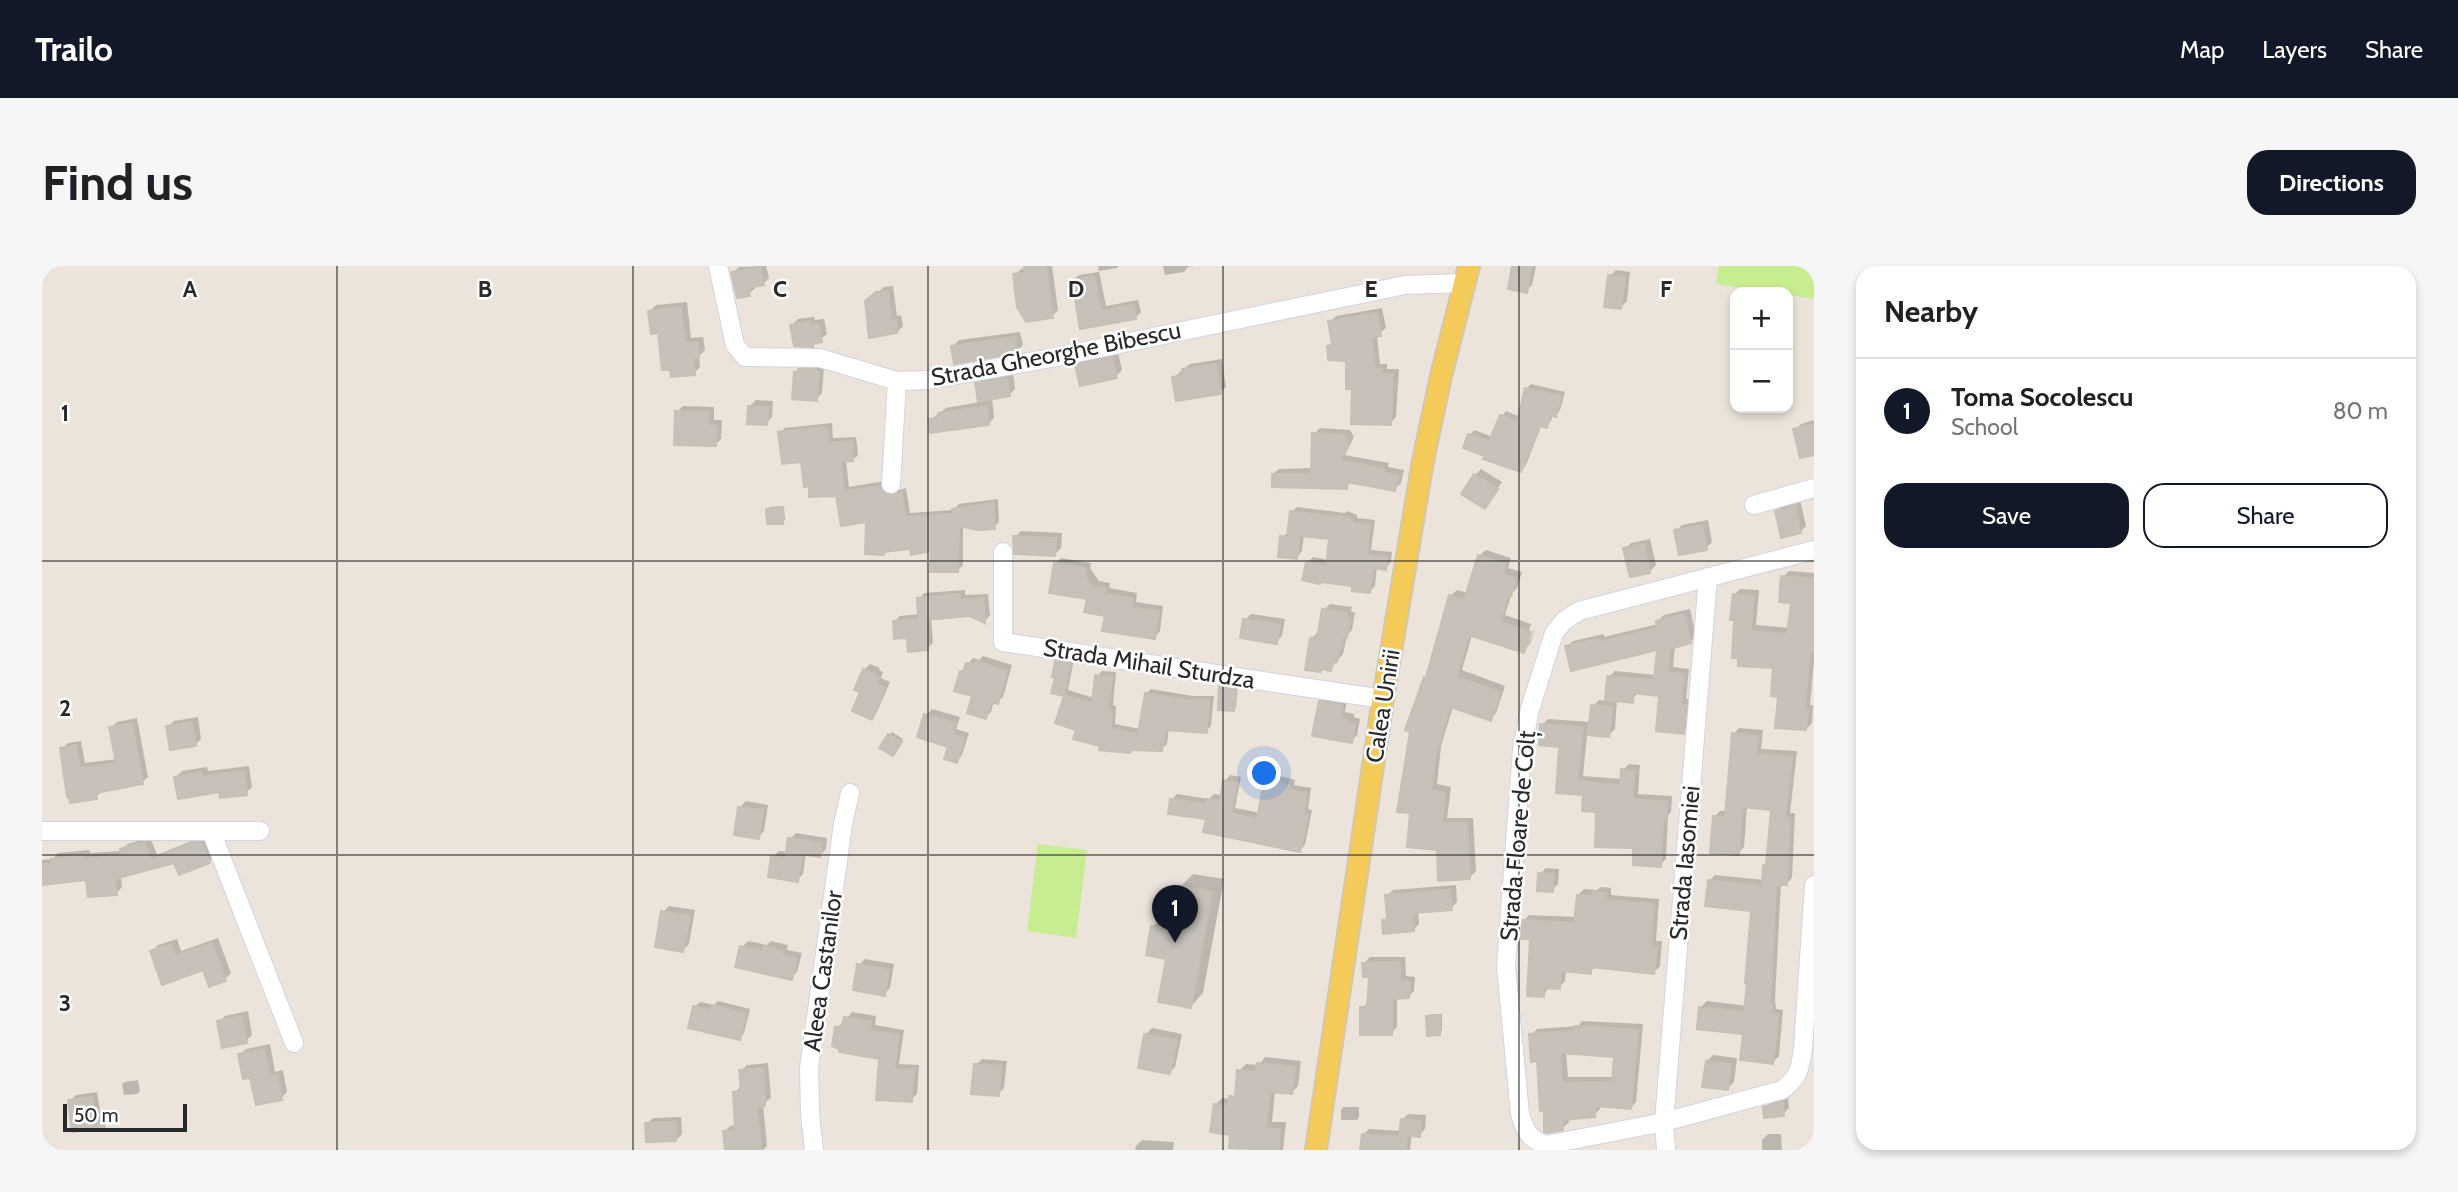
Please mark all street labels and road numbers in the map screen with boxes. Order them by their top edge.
street label: Strada Gheorghe Bibescu [929,315,1183,392]
street label: Strada Mihail Sturdza [1041,632,1257,695]
street label: Calea Unirii [1359,647,1406,765]
street label: Strada Floare de Colț [1494,730,1542,942]
street label: Strada Iasomiei [1663,784,1706,941]
street label: Aleea Castanilor [797,888,848,1053]

